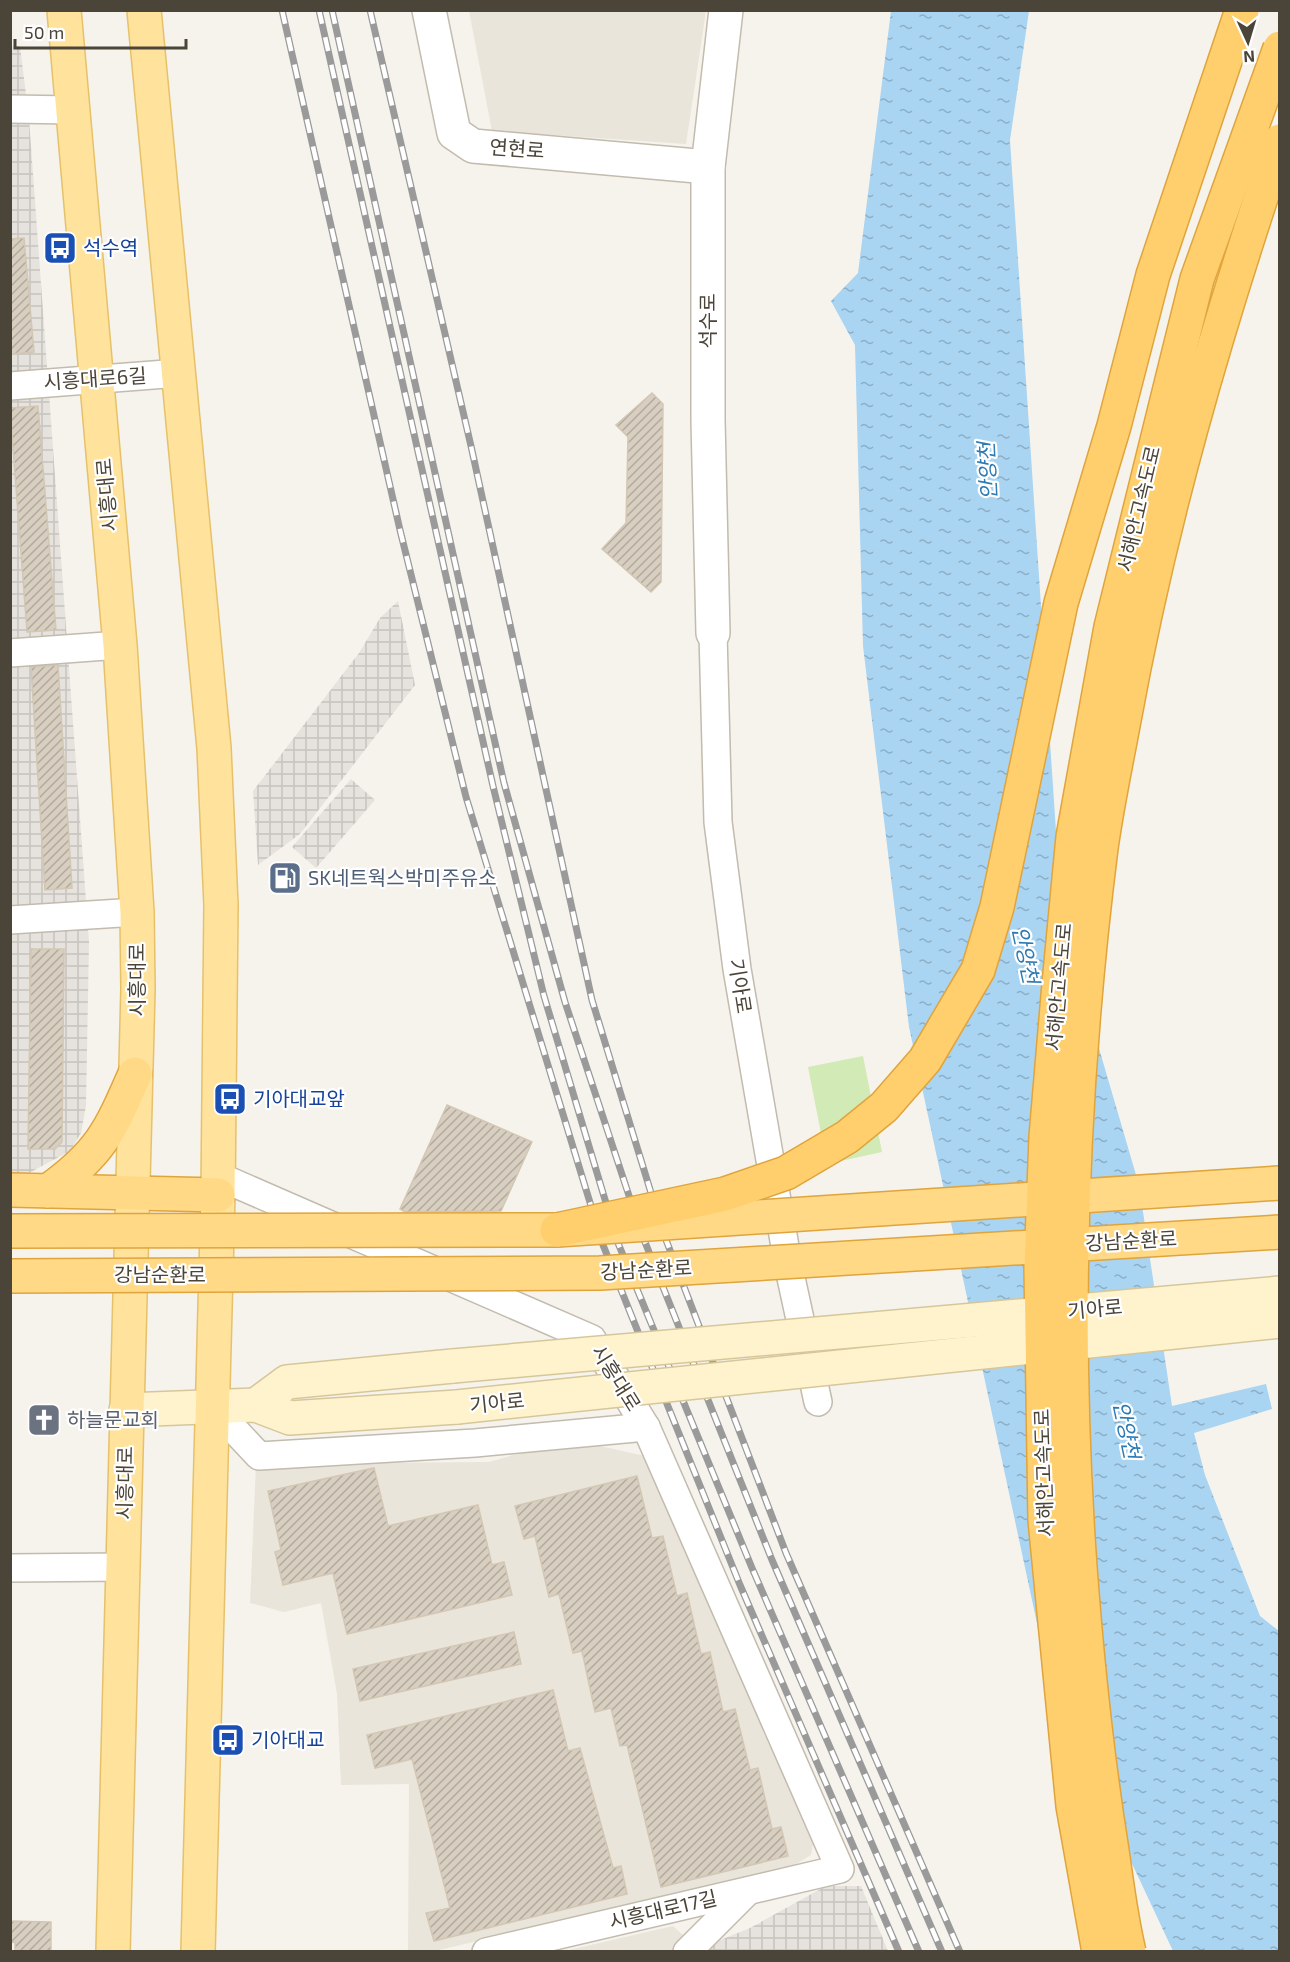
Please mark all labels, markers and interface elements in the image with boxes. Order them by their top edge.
scale bar [15,12,186,50]
north arrow [1218,12,1278,72]
text: 50 m [24,21,64,43]
text: N [1243,48,1256,67]
street label: 연현로 [489,134,545,162]
bus stop icon: 석수역 [42,230,78,266]
place label: 석수역 [83,235,138,259]
street label: 석수로 [695,293,719,349]
street label: 시흥대로6길 [42,362,147,394]
water label: 안양천 [972,439,1001,501]
street label: 서해안고속도로 [1112,443,1164,574]
street label: 시흥대로 [91,457,121,533]
fuel station icon: SK네트웍스박미주유소 [267,860,303,896]
place label: SK네트웍스박미주유소 [308,865,497,889]
street label: 서해안고속도로 [1040,922,1076,1052]
water label: 안양천 [1008,924,1045,988]
street label: 시흥대로 [124,943,148,1017]
street label: 기아로 [725,957,757,1015]
bus stop icon: 기아대교앞 [212,1081,248,1117]
place label: 기아대교앞 [253,1086,345,1110]
street label: 강남순환로 [1084,1226,1178,1254]
street label: 강남순환로 [599,1255,693,1283]
street label: 강남순환로 [114,1262,206,1286]
street label: 기아로 [1066,1294,1123,1322]
street label: 시흥대로 [587,1340,647,1415]
street label: 기아로 [468,1387,526,1417]
water label: 안양천 [1109,1399,1146,1463]
church icon: 하늘문교회 [26,1402,62,1438]
place label: 하늘문교회 [67,1407,159,1431]
street label: 서해안고속도로 [1029,1408,1057,1538]
street label: 시흥대로 [111,1446,137,1520]
bus stop icon: 기아대교 [210,1722,246,1758]
place label: 기아대교 [251,1727,325,1751]
street label: 시흥대로17길 [606,1885,719,1933]

